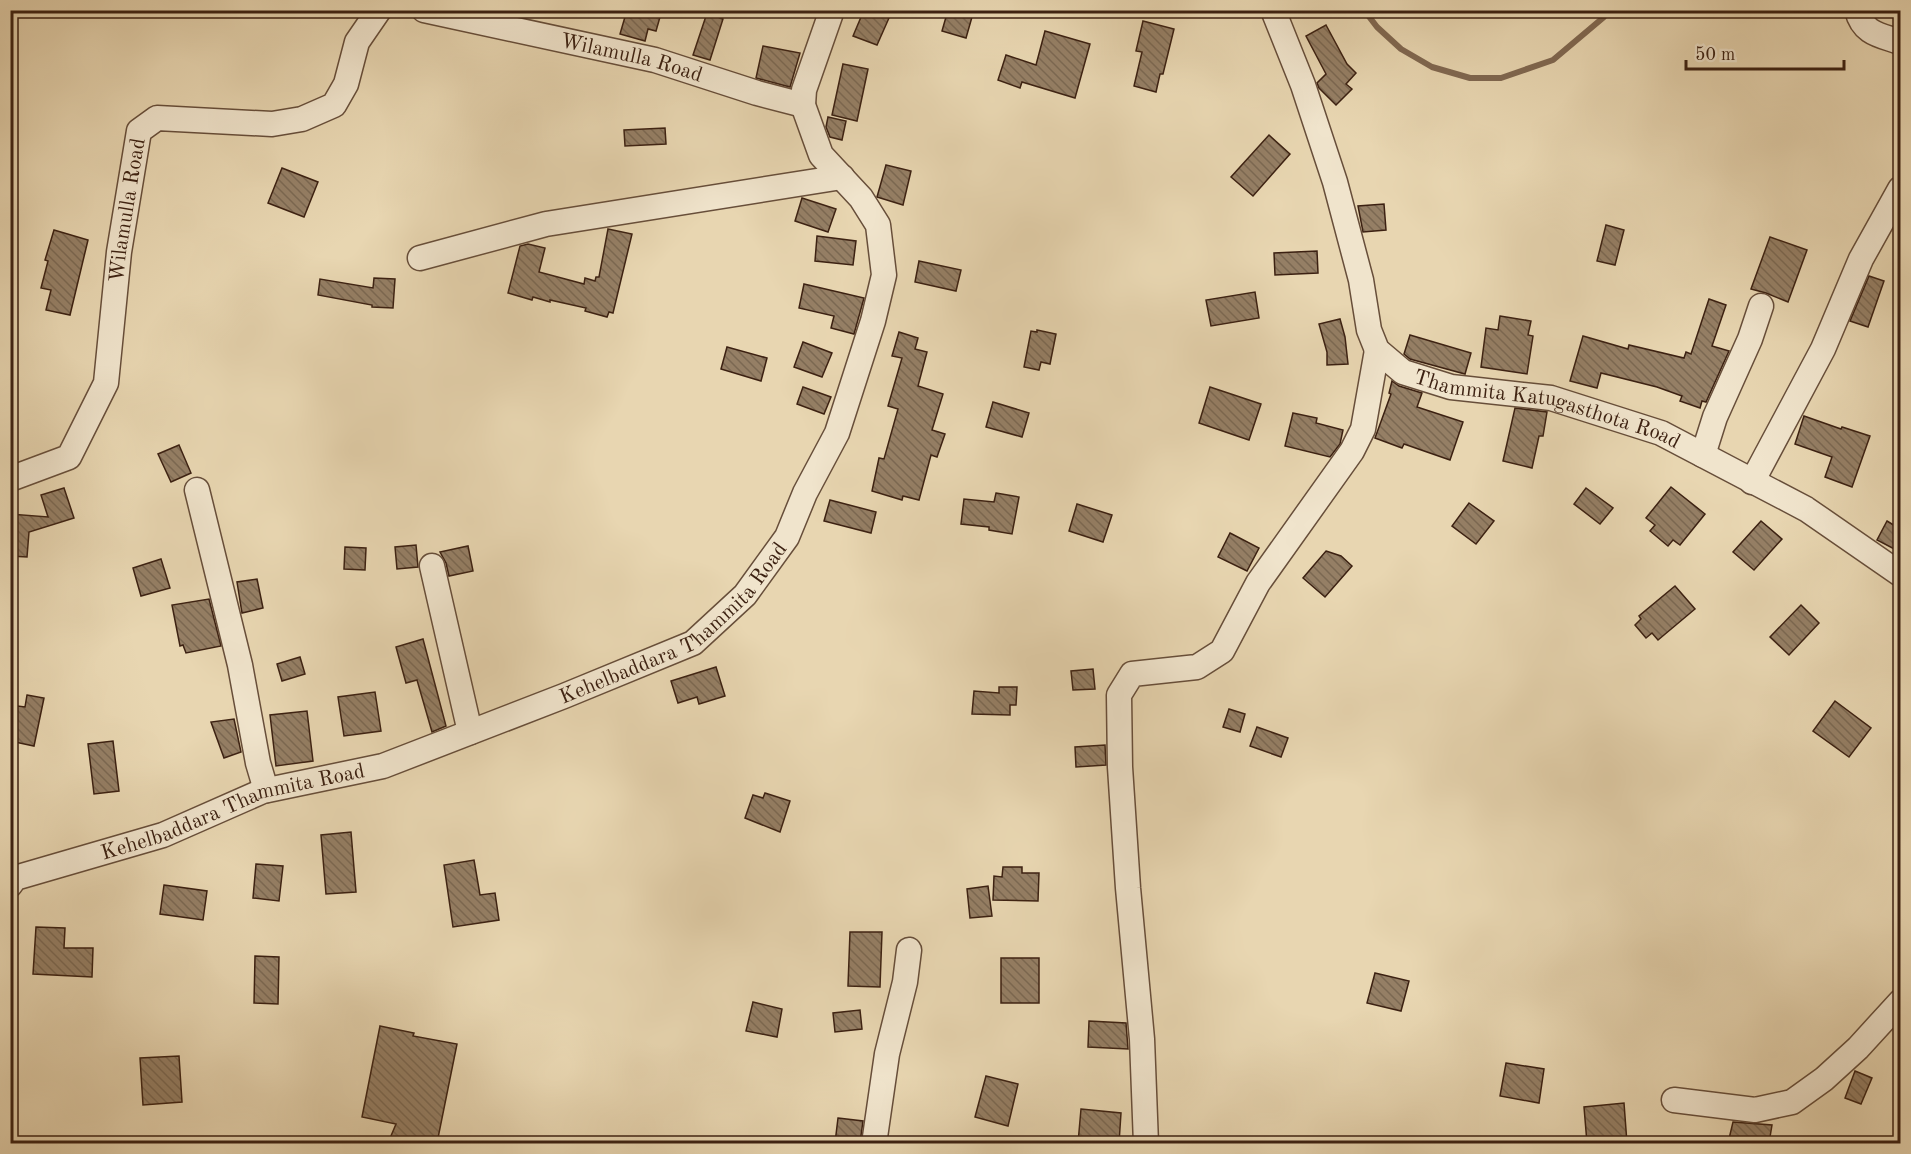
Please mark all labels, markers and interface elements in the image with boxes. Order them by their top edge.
street label: Wilamulla Road [559,31,705,87]
scale bar [1686,33,1844,71]
text: 50 m [1695,46,1735,64]
street label: Wilamulla Road [107,137,150,283]
street label: Thammita Katugasthota Road [1411,367,1683,453]
street label: Kehelbaddara Thammita Road [557,539,791,709]
street label: Kehelbaddara Thammita Road [99,761,367,864]

